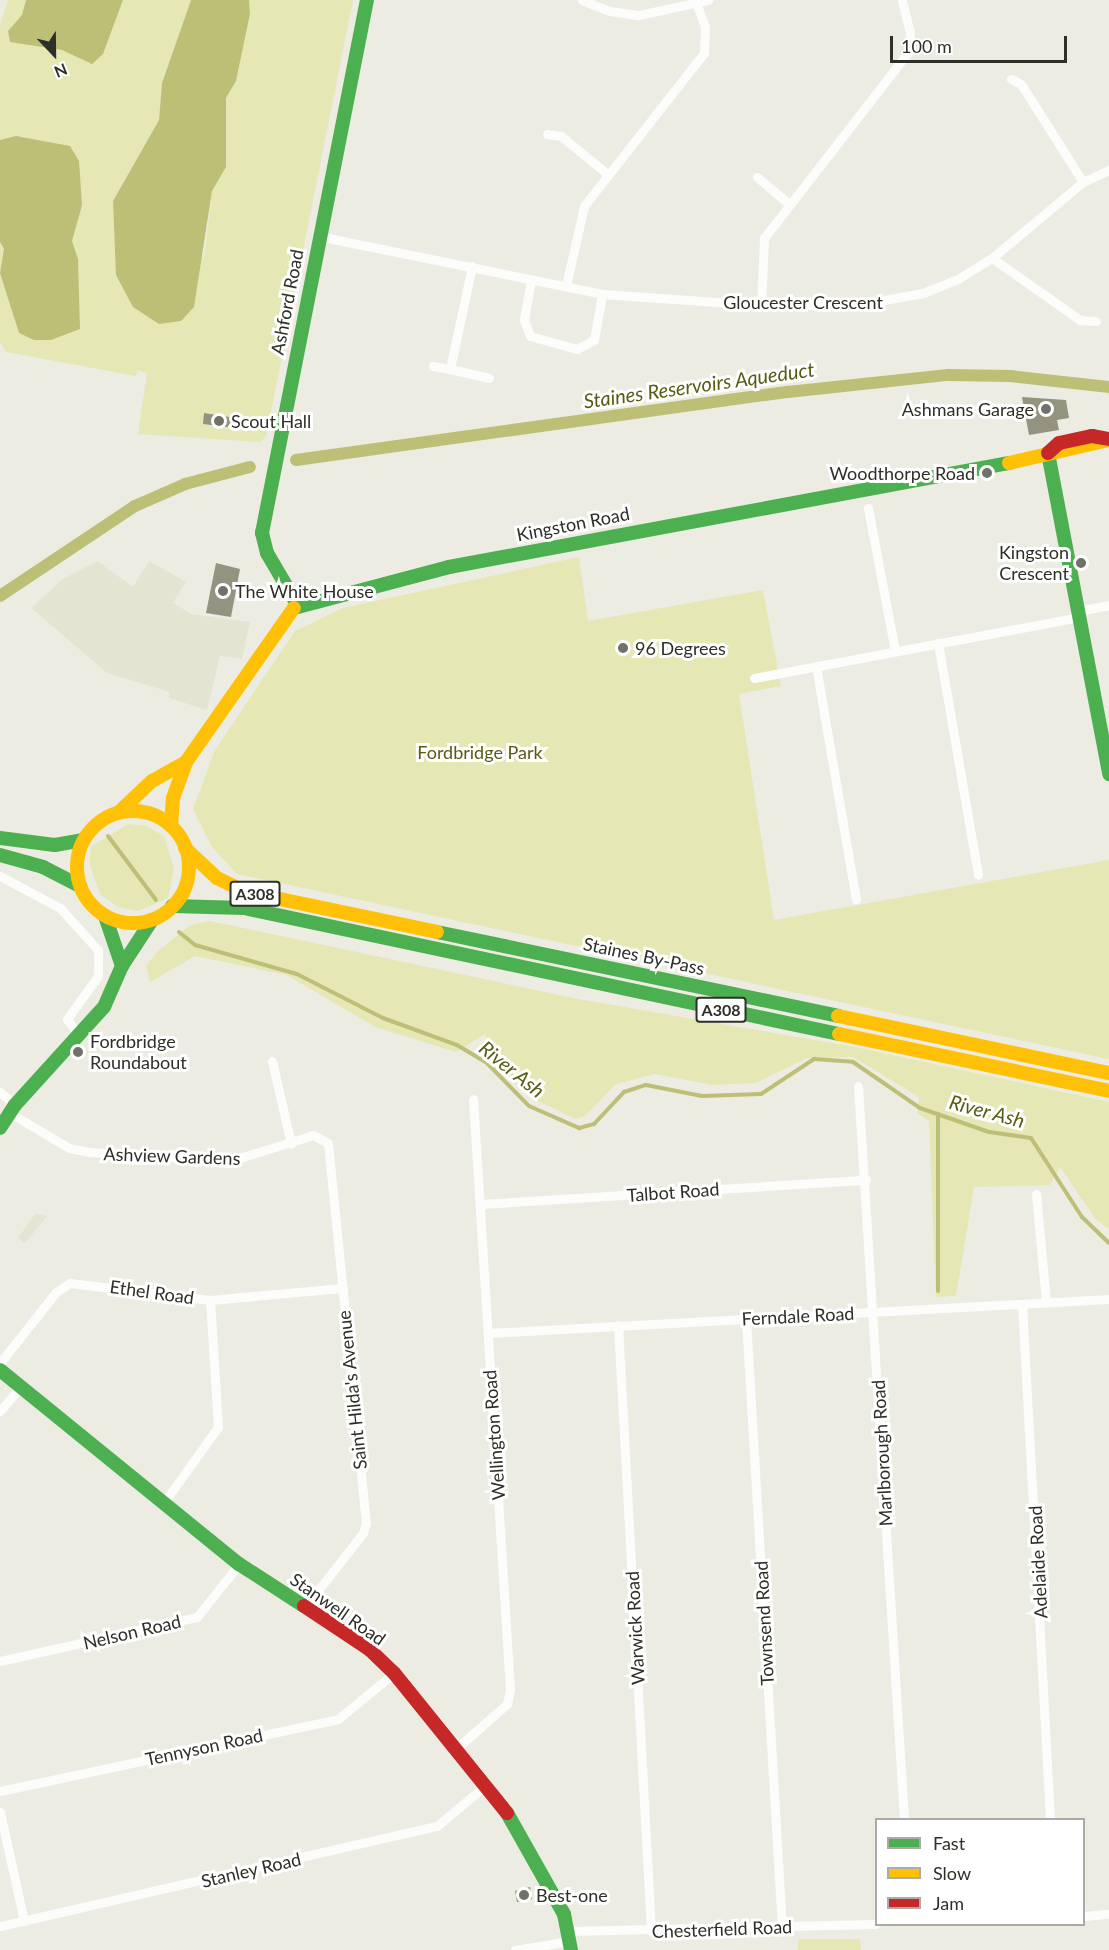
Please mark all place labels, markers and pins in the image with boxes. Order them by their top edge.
place label: Ashmans Garage [902,398,1034,420]
marker: Ashmans Garage [1039,402,1053,416]
place label: Scout Hall [231,410,311,432]
marker: Scout Hall [212,414,226,428]
place label: Woodthorpe Road [830,462,975,484]
marker: Woodthorpe Road [980,466,994,480]
place label: Kingston Crescent [999,542,1069,584]
marker: Kingston Crescent [1074,556,1088,570]
place label: The White House [235,580,374,602]
marker: The White House [216,584,230,598]
place label: 96 Degrees [635,637,726,659]
marker: 96 Degrees [616,641,630,655]
place label: Fordbridge Roundabout [90,1031,187,1074]
marker: Fordbridge Roundabout [71,1045,85,1059]
place label: Best-one [536,1884,608,1906]
marker: Best-one [517,1888,531,1902]

